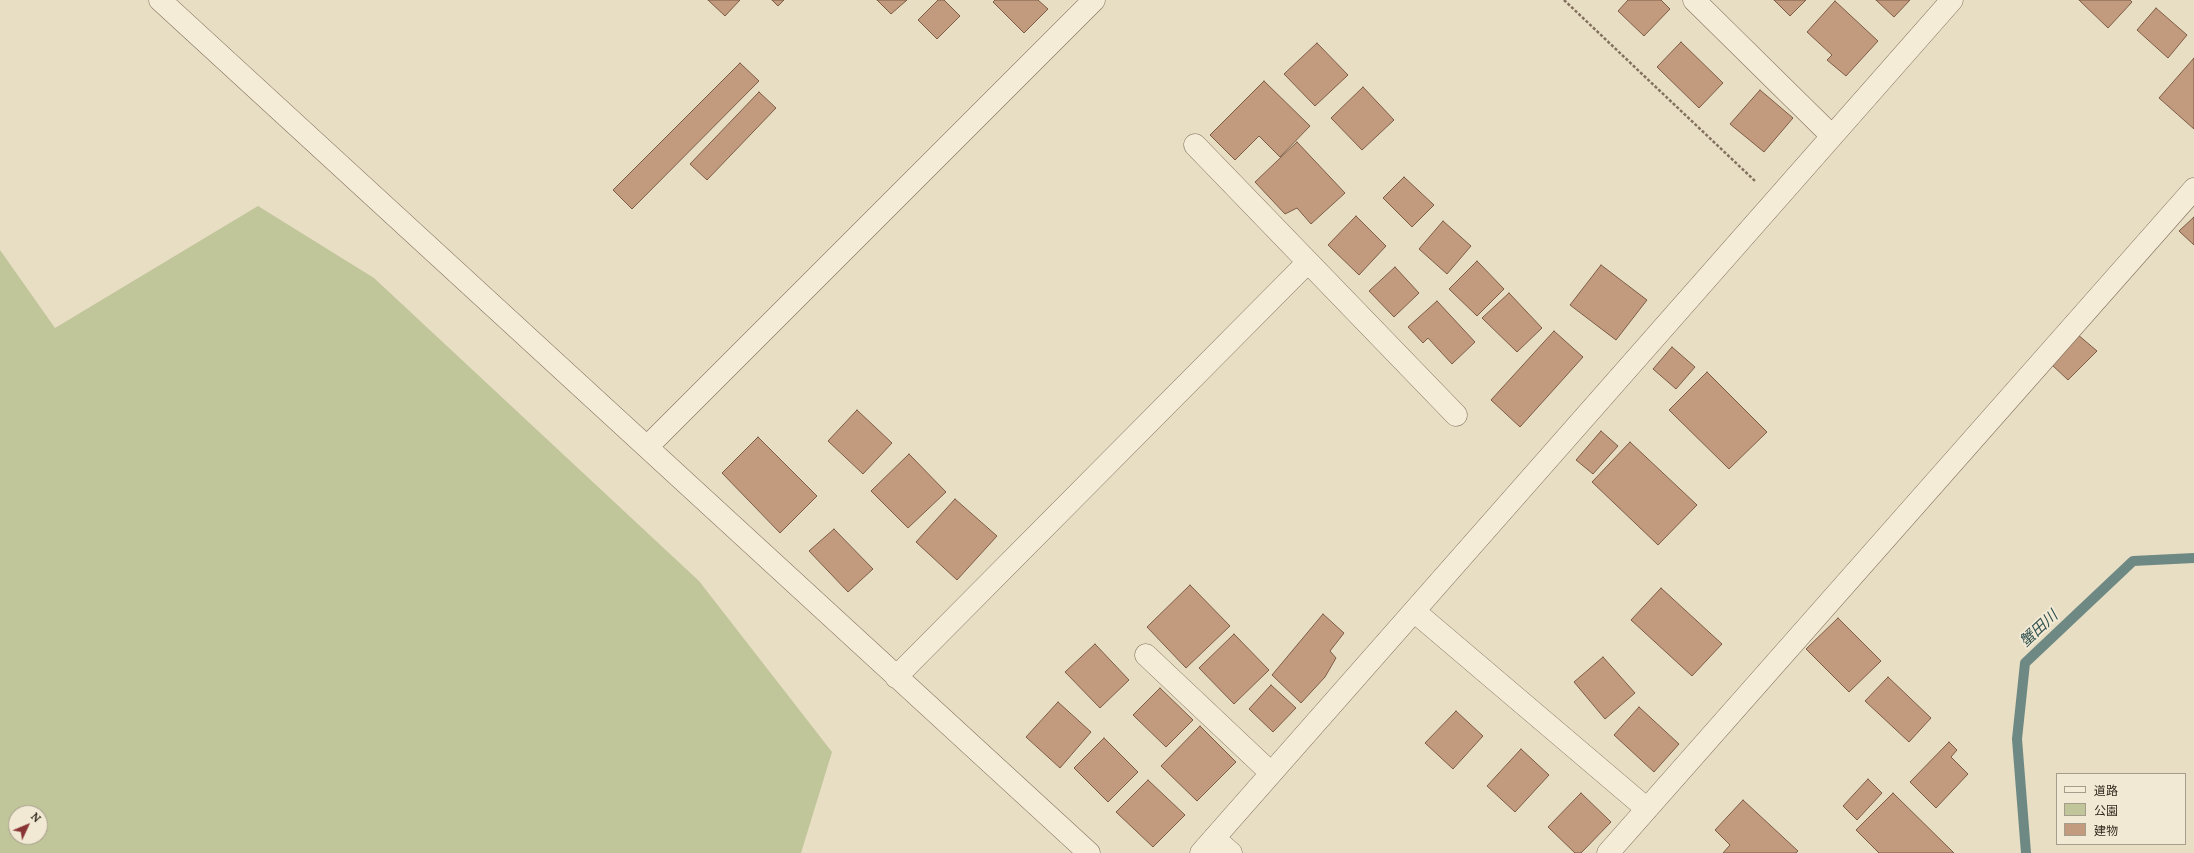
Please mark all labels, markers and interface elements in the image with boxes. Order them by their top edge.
water label: 蟹田川 [2016,607,2062,651]
legend [2056,773,2186,845]
text: 道路 [2094,783,2118,798]
text: 公園 [2094,803,2118,818]
north arrow [8,805,48,845]
text: N [28,809,44,825]
text: 建物 [2094,823,2118,838]

